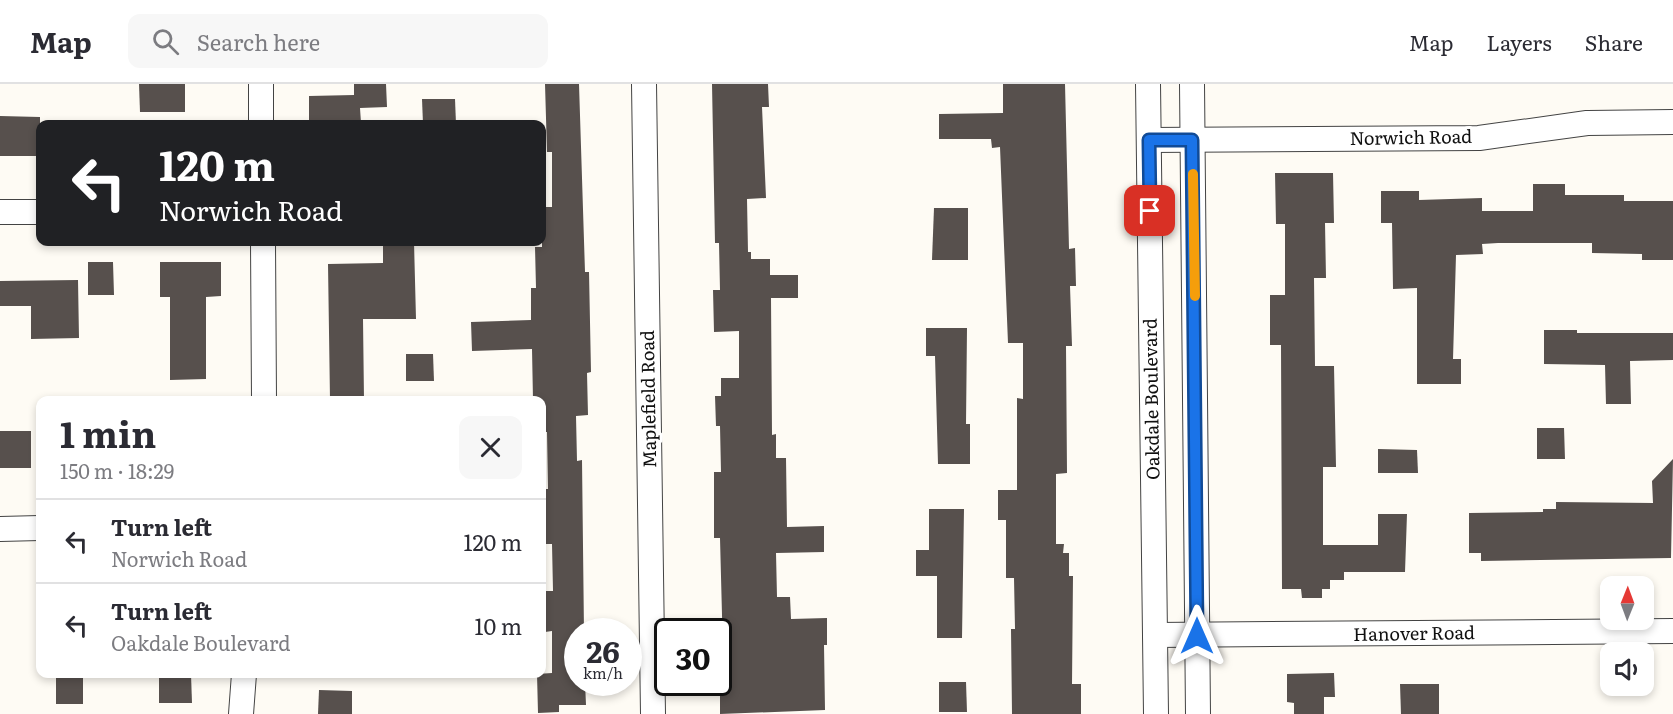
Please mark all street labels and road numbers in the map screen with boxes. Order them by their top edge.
street label: Norwich Road [1349,122,1472,151]
street label: Oakdale Boulevard [1136,318,1165,480]
street label: Maplefield Road [633,330,662,468]
street label: Hanover Road [1353,618,1475,647]

